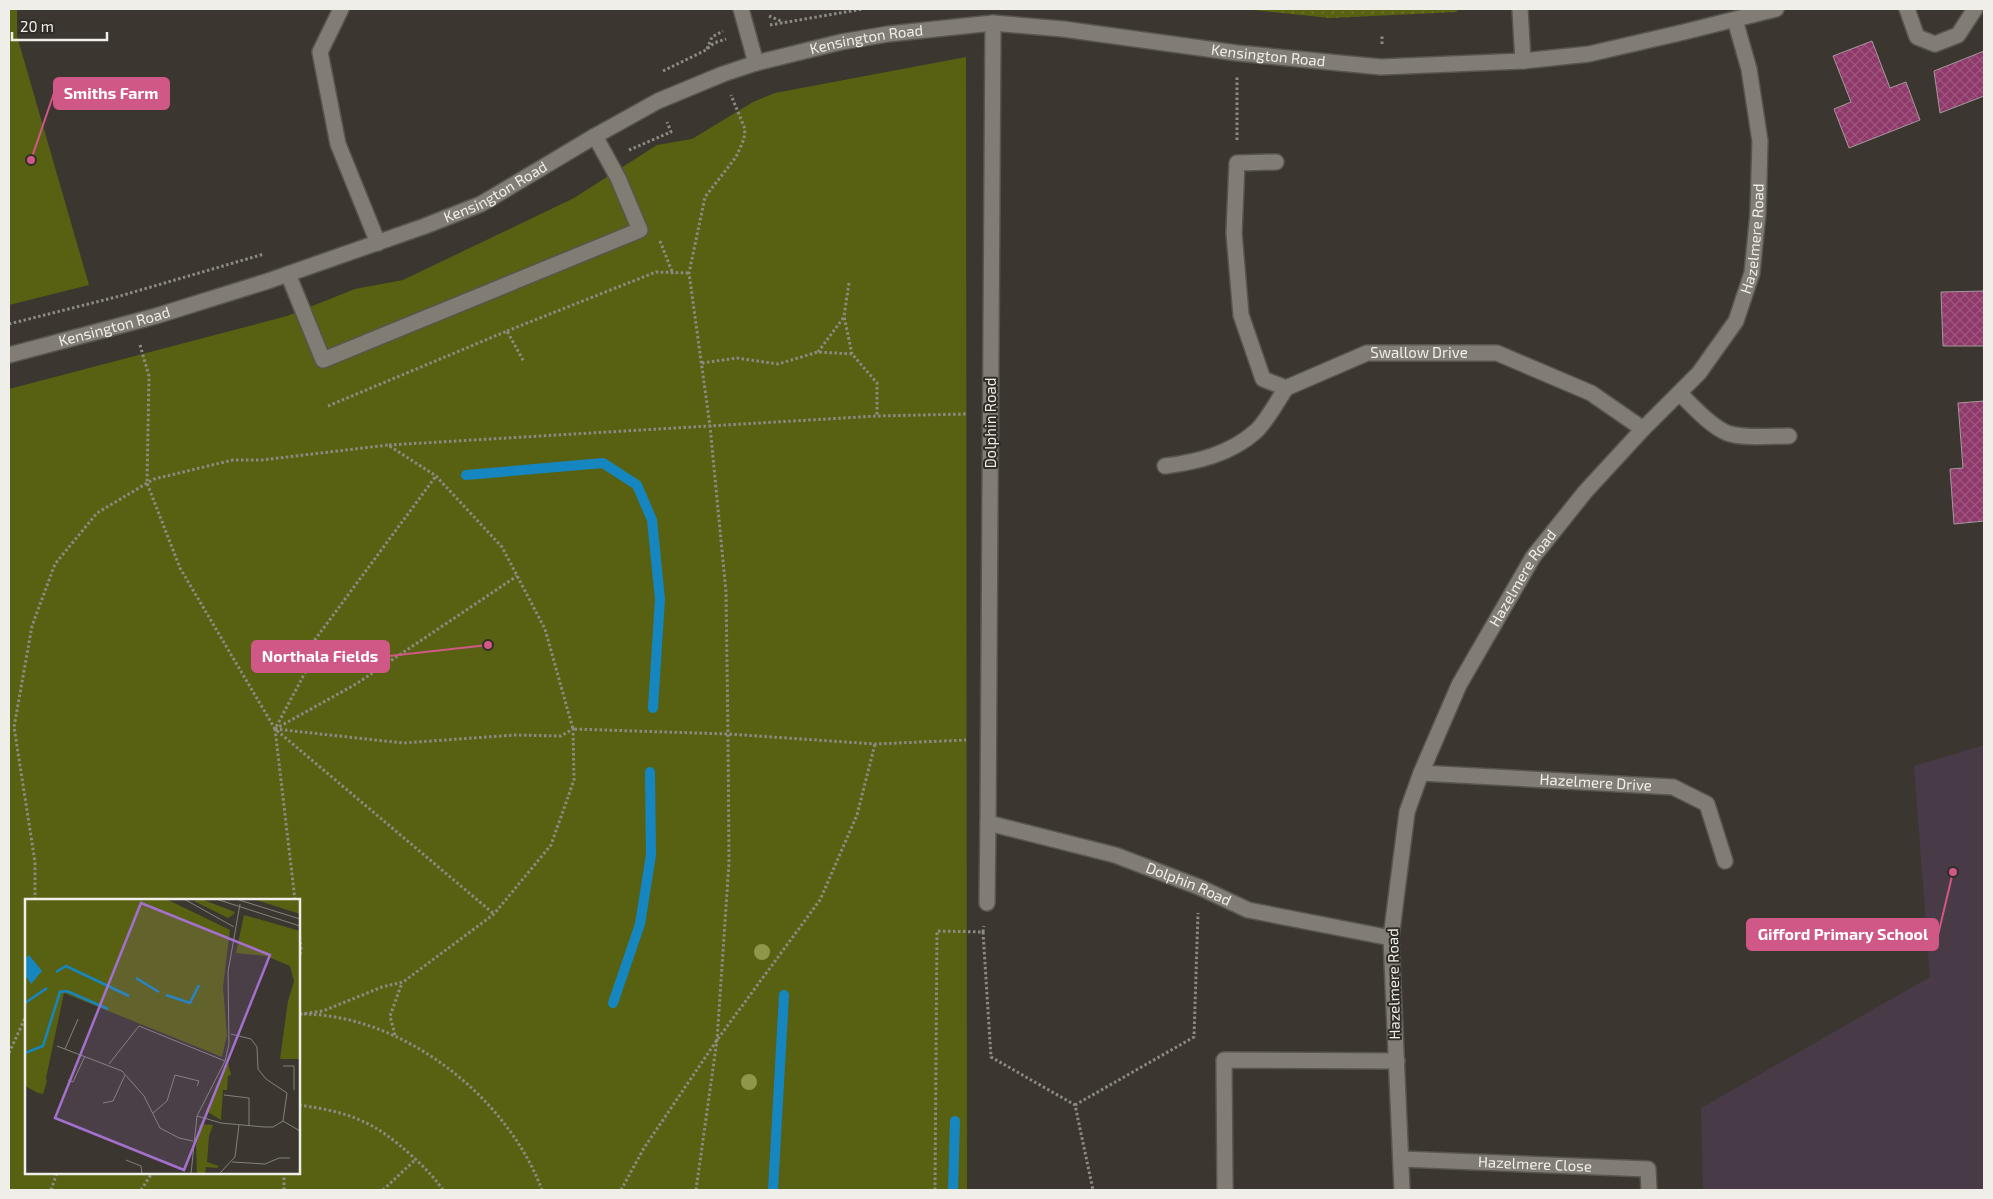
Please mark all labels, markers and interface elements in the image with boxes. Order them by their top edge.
scale bar [12,10,108,42]
text: 20 m [20,17,54,35]
street label: Kensington Road [808,20,924,57]
street label: Kensington Road [1210,40,1326,70]
callout: Smiths Farm [54,78,169,109]
text: Smiths Farm [64,83,158,102]
street label: Kensington Road [441,157,550,226]
street label: Hazelmere Road [1736,183,1767,296]
street label: Kensington Road [56,302,172,350]
street label: Swallow Drive [1370,343,1468,361]
street label: Dolphin Road [981,378,999,468]
street label: Hazelmere Road [1485,525,1559,630]
callout: Northala Fields [252,641,389,672]
text: Northala Fields [262,646,378,665]
street label: Hazelmere Drive [1539,770,1652,794]
street label: Dolphin Road [1144,858,1235,909]
inset map [25,899,300,1174]
callout: Gifford Primary School [1747,919,1938,950]
text: Gifford Primary School [1758,924,1929,944]
street label: Hazelmere Road [1383,928,1403,1040]
street label: Hazelmere Close [1478,1152,1592,1175]

